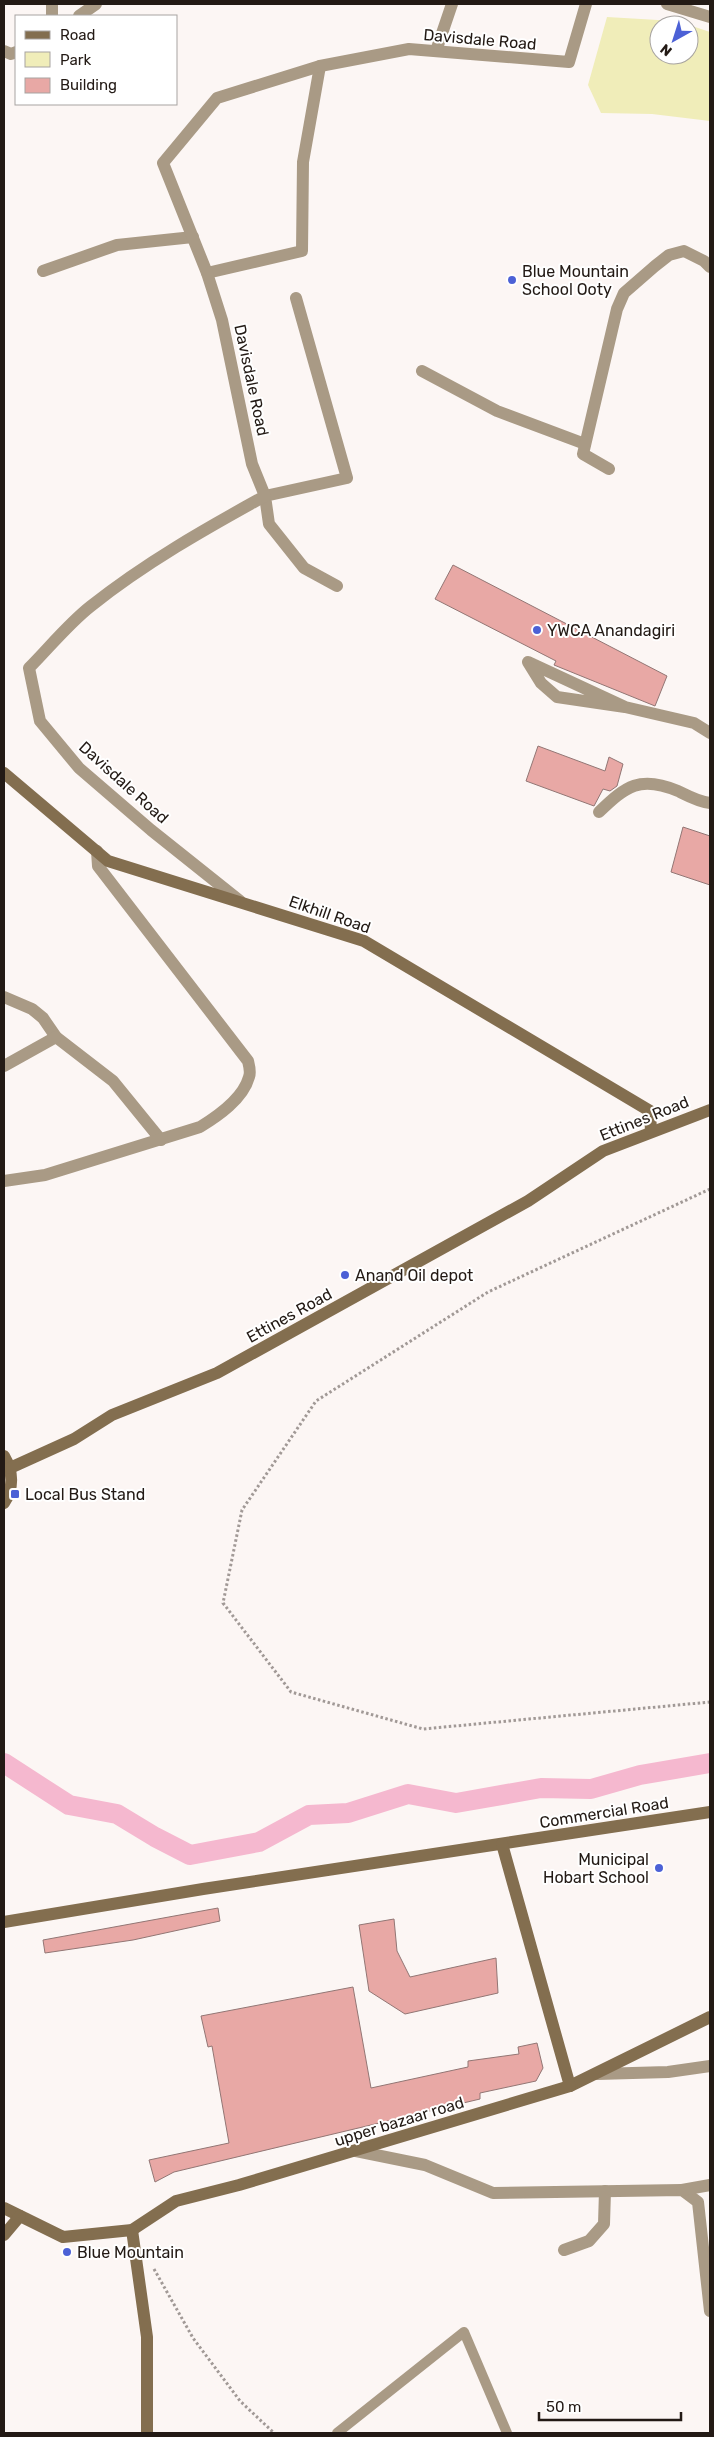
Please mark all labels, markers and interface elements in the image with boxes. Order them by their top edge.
legend [15,15,178,105]
north arrow [649,15,699,65]
street label: Davisdale Road [423,25,537,54]
text: Road [60,26,96,44]
text: N [657,40,675,59]
text: Park [60,51,91,69]
text: Building [60,76,117,94]
place label: Blue Mountain School Ooty [522,262,629,299]
marker: Blue Mountain School Ooty [506,274,518,286]
street label: Davisdale Road [230,323,273,438]
place label: YWCA Anandagiri [547,621,675,640]
marker: YWCA Anandagiri [531,624,543,636]
street label: Davisdale Road [75,737,172,827]
street label: Elkhill Road [287,892,373,937]
street label: Ettines Road [597,1092,692,1145]
place label: Anand Oil depot [355,1266,473,1285]
marker: Anand Oil depot [339,1269,351,1281]
street label: Ettines Road [243,1284,335,1347]
place label: Local Bus Stand [25,1485,145,1504]
marker: Local Bus Stand [9,1488,21,1500]
street label: Commercial Road [538,1793,670,1832]
place label: Municipal Hobart School [543,1850,649,1887]
marker: Municipal Hobart School [653,1862,665,1874]
street label: upper bazaar road [332,2093,466,2150]
place label: Blue Mountain [77,2243,184,2262]
marker: Blue Mountain [61,2246,73,2258]
scale bar [539,2390,682,2422]
text: 50 m [546,2398,581,2416]

